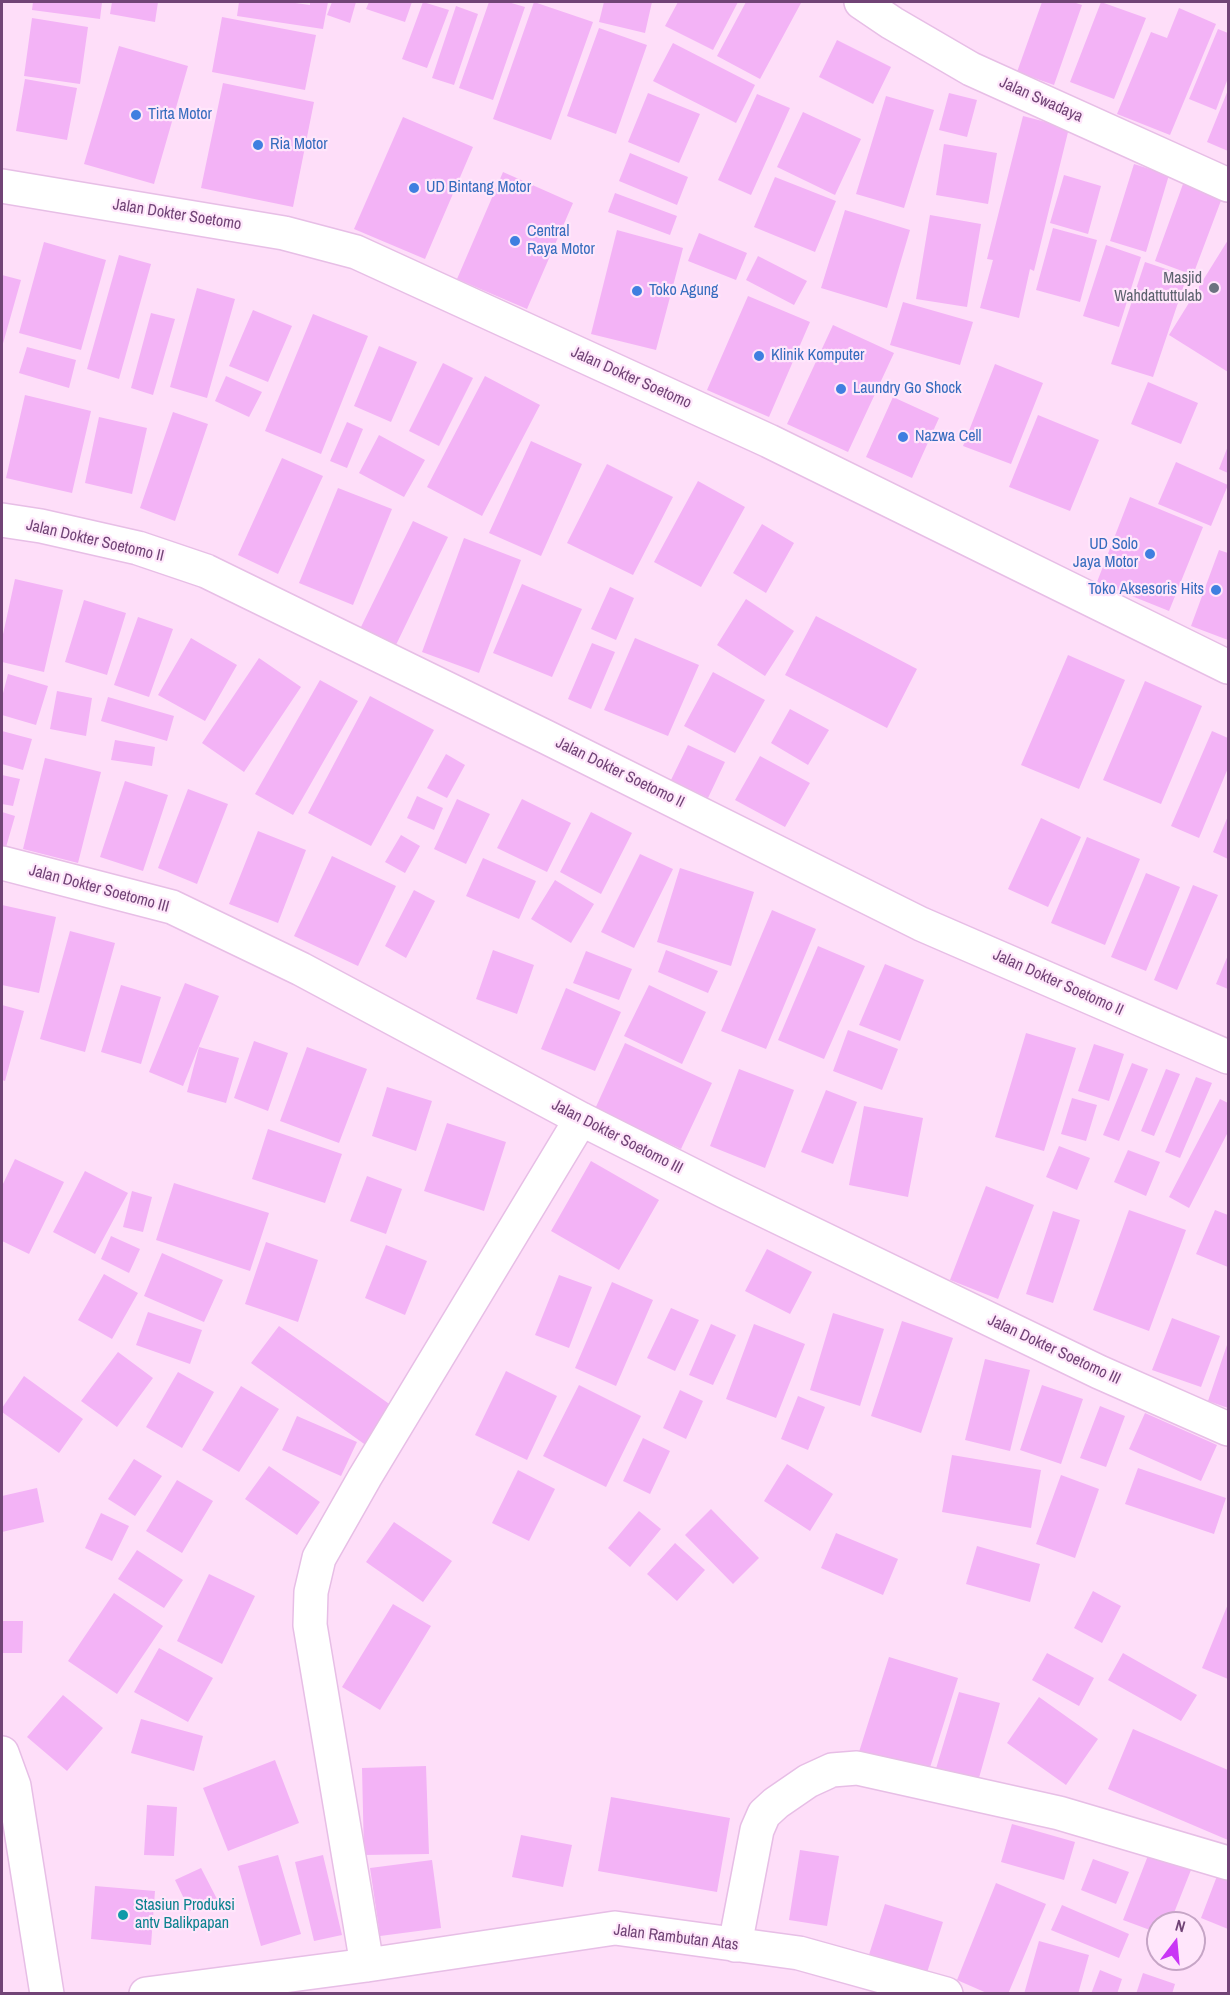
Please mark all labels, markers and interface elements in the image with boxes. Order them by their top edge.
street label: Jalan Swadaya [996,73,1086,127]
place label: Tirta Motor [148,105,212,125]
marker: Tirta Motor [129,108,143,122]
place label: Ria Motor [270,135,328,155]
marker: Ria Motor [251,138,265,152]
place label: UD Bintang Motor [426,178,531,198]
marker: UD Bintang Motor [407,181,421,195]
street label: Jalan Dokter Soetomo [111,195,243,235]
place label: Central Raya Motor [527,222,595,260]
marker: Central Raya Motor [508,234,522,248]
place label: Masjid Wahdattuttulab [1114,269,1202,307]
place label: Toko Agung [649,281,718,301]
marker: Masjid Wahdattuttulab [1207,281,1221,295]
marker: Toko Agung [630,284,644,298]
street label: Jalan Dokter Soetomo [568,343,694,413]
place label: Klinik Komputer [771,346,864,366]
marker: Klinik Komputer [752,349,766,363]
place label: Laundry Go Shock [853,379,962,399]
marker: Laundry Go Shock [834,382,848,396]
place label: Nazwa Cell [915,427,981,447]
marker: Nazwa Cell [896,430,910,444]
street label: Jalan Dokter Soetomo II [24,516,166,566]
place label: UD Solo Jaya Motor [1073,535,1138,573]
marker: UD Solo Jaya Motor [1143,547,1157,561]
place label: Toko Aksesoris Hits [1088,580,1204,600]
marker: Toko Aksesoris Hits [1209,583,1223,597]
street label: Jalan Dokter Soetomo II [553,734,687,812]
street label: Jalan Dokter Soetomo III [27,861,171,917]
street label: Jalan Dokter Soetomo II [990,946,1126,1020]
street label: Jalan Dokter Soetomo III [548,1096,686,1178]
street label: Jalan Dokter Soetomo III [985,1311,1123,1389]
place label: Stasiun Produksi antv Balikpapan [135,1896,235,1934]
marker: Stasiun Produksi antv Balikpapan [116,1908,130,1922]
north arrow [1146,1911,1206,1971]
text: N [1173,1914,1188,1937]
street label: Jalan Rambutan Atas [613,1921,739,1955]

